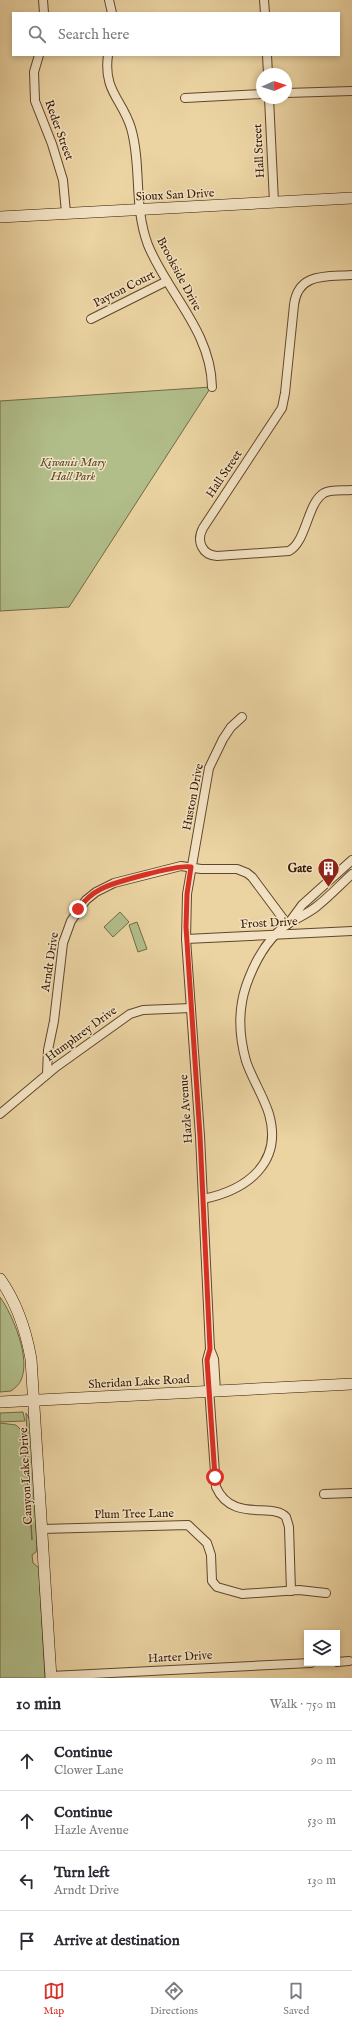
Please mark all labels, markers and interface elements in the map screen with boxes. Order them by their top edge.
search box [12,12,340,56]
icon: search [26,23,48,45]
text: Search here [58,25,129,44]
north arrow [256,68,292,104]
street label: Reder Street [41,98,77,162]
street label: Hall Street [250,123,268,179]
street label: Sioux San Drive [135,185,215,205]
street label: Brookside Drive [153,234,205,314]
street label: Payton Court [91,267,157,311]
street label: Hall Street [203,447,245,501]
park label: Kiwanis Mary Hall Park [39,455,106,484]
street label: Huston Drive [179,762,207,832]
building icon: Gate [315,855,341,888]
place label: Gate [288,861,312,876]
route end [69,900,87,918]
street label: Frost Drive [240,914,298,932]
street label: Arndt Drive [38,931,62,994]
street label: Humphrey Drive [42,1003,121,1066]
street label: Hazle Avenue [176,1074,196,1144]
street label: Sheridan Lake Road [88,1372,191,1392]
street label: Canyon Lake Drive [16,1427,36,1525]
route start [206,1468,224,1486]
street label: Plum Tree Lane [94,1506,174,1522]
map controls [304,1630,340,1666]
button: layers [304,1630,340,1666]
street label: Harter Drive [147,1648,213,1666]
text: 10 min [16,1694,61,1715]
text: Walk · 750 m [270,1696,336,1713]
text: Continue [54,1743,112,1762]
icon: ahead [16,1750,38,1772]
text: 90 m [311,1752,336,1769]
text: Clower Lane [54,1762,123,1779]
text: Continue [54,1803,112,1822]
icon: ahead [16,1810,38,1832]
text: 530 m [307,1812,336,1829]
text: Hazle Avenue [54,1822,129,1839]
text: Turn left [54,1863,110,1882]
icon: left [16,1870,38,1892]
text: 130 m [307,1872,336,1889]
text: Arndt Drive [54,1882,119,1899]
icon: arrive [16,1930,38,1952]
text: Arrive at destination [54,1931,180,1950]
tab: Map [43,1980,65,2018]
tab: Directions [150,1980,198,2018]
tab: Saved [283,1980,309,2018]

